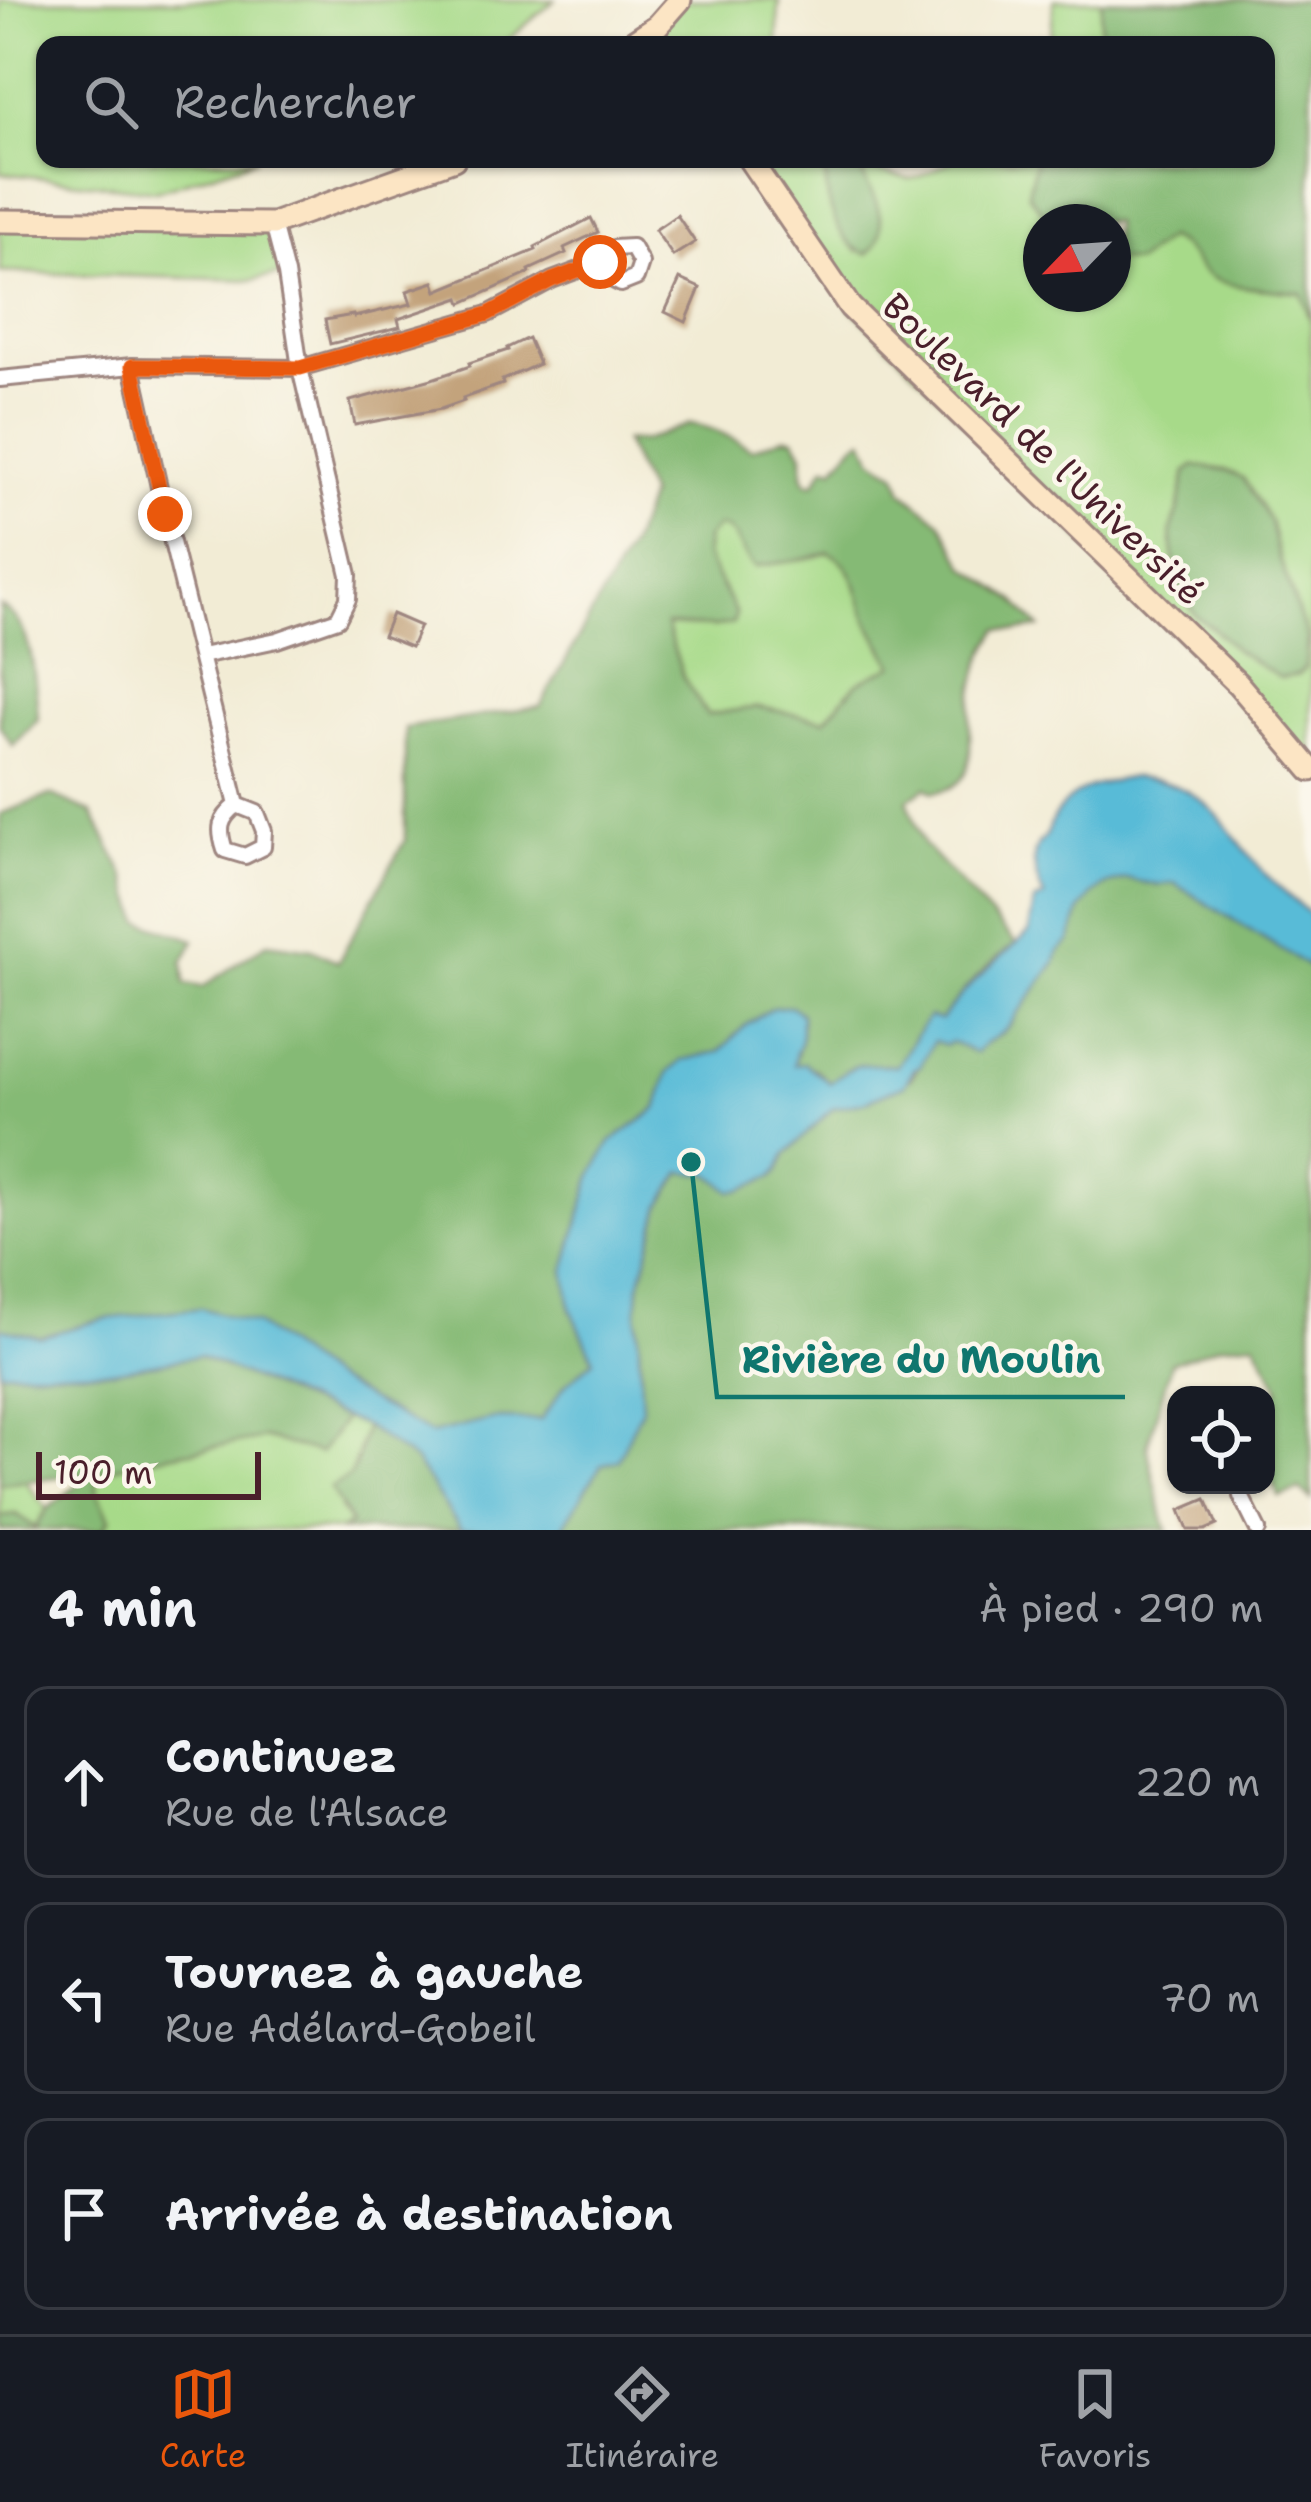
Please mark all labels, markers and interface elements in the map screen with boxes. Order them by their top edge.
search box [36,36,1275,168]
icon: search [78,69,144,135]
text: Rechercher [174,72,417,132]
north arrow [1023,204,1131,312]
route start [573,235,627,289]
street label: Boulevard de l'Université [871,282,1215,616]
route end [138,487,192,541]
callout: Rivière du Moulin [717,1322,1125,1397]
text: Rivière du Moulin [741,1333,1101,1385]
map controls [1167,1386,1275,1494]
button: locate [1167,1386,1275,1494]
scale bar [36,1446,261,1499]
text: 100 m [54,1450,153,1495]
text: 4 min [48,1574,197,1642]
text: À pied · 290 m [979,1582,1263,1634]
text: Continuez [165,1726,397,1786]
icon: ahead [51,1749,117,1815]
text: 220 m [1134,1756,1260,1808]
text: Rue de l'Alsace [165,1786,449,1838]
text: Tournez à gauche [165,1942,583,2002]
icon: left [51,1965,117,2031]
text: 70 m [1159,1972,1260,2024]
text: Rue Adélard-Gobeil [165,2002,535,2054]
icon: arrive [51,2181,117,2247]
text: Arrivée à destination [165,2184,673,2244]
tab: Carte [160,2361,246,2478]
tab: Itinéraire [566,2361,719,2478]
tab: Favoris [1039,2361,1151,2478]

